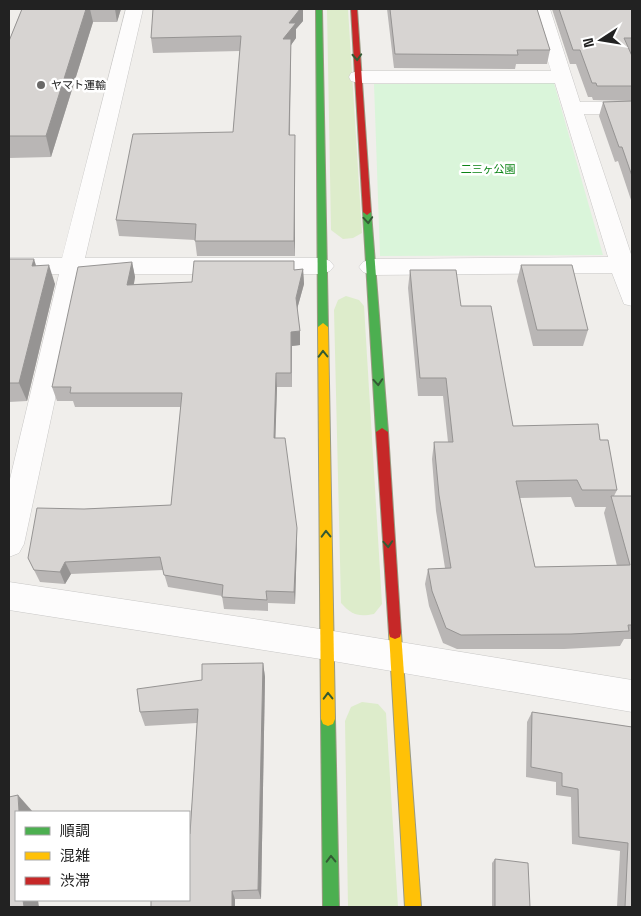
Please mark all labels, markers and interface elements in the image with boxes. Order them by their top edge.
north arrow [576,15,626,65]
text: N [579,36,598,49]
one-way arrow [351,54,362,62]
place label: ヤマト運輸 [51,78,106,92]
marker: ヤマト運輸 [35,79,47,91]
park label: 二三ヶ公園 [461,162,516,176]
one-way arrow [362,216,373,224]
one-way arrow [318,349,328,357]
one-way arrow [373,378,384,386]
one-way arrow [320,529,331,537]
one-way arrow [383,540,394,548]
one-way arrow [323,692,333,700]
legend [15,811,190,901]
text: 順調 [60,821,90,840]
text: 混雑 [60,846,90,865]
one-way arrow [326,854,336,862]
text: 渋滞 [60,871,90,890]

